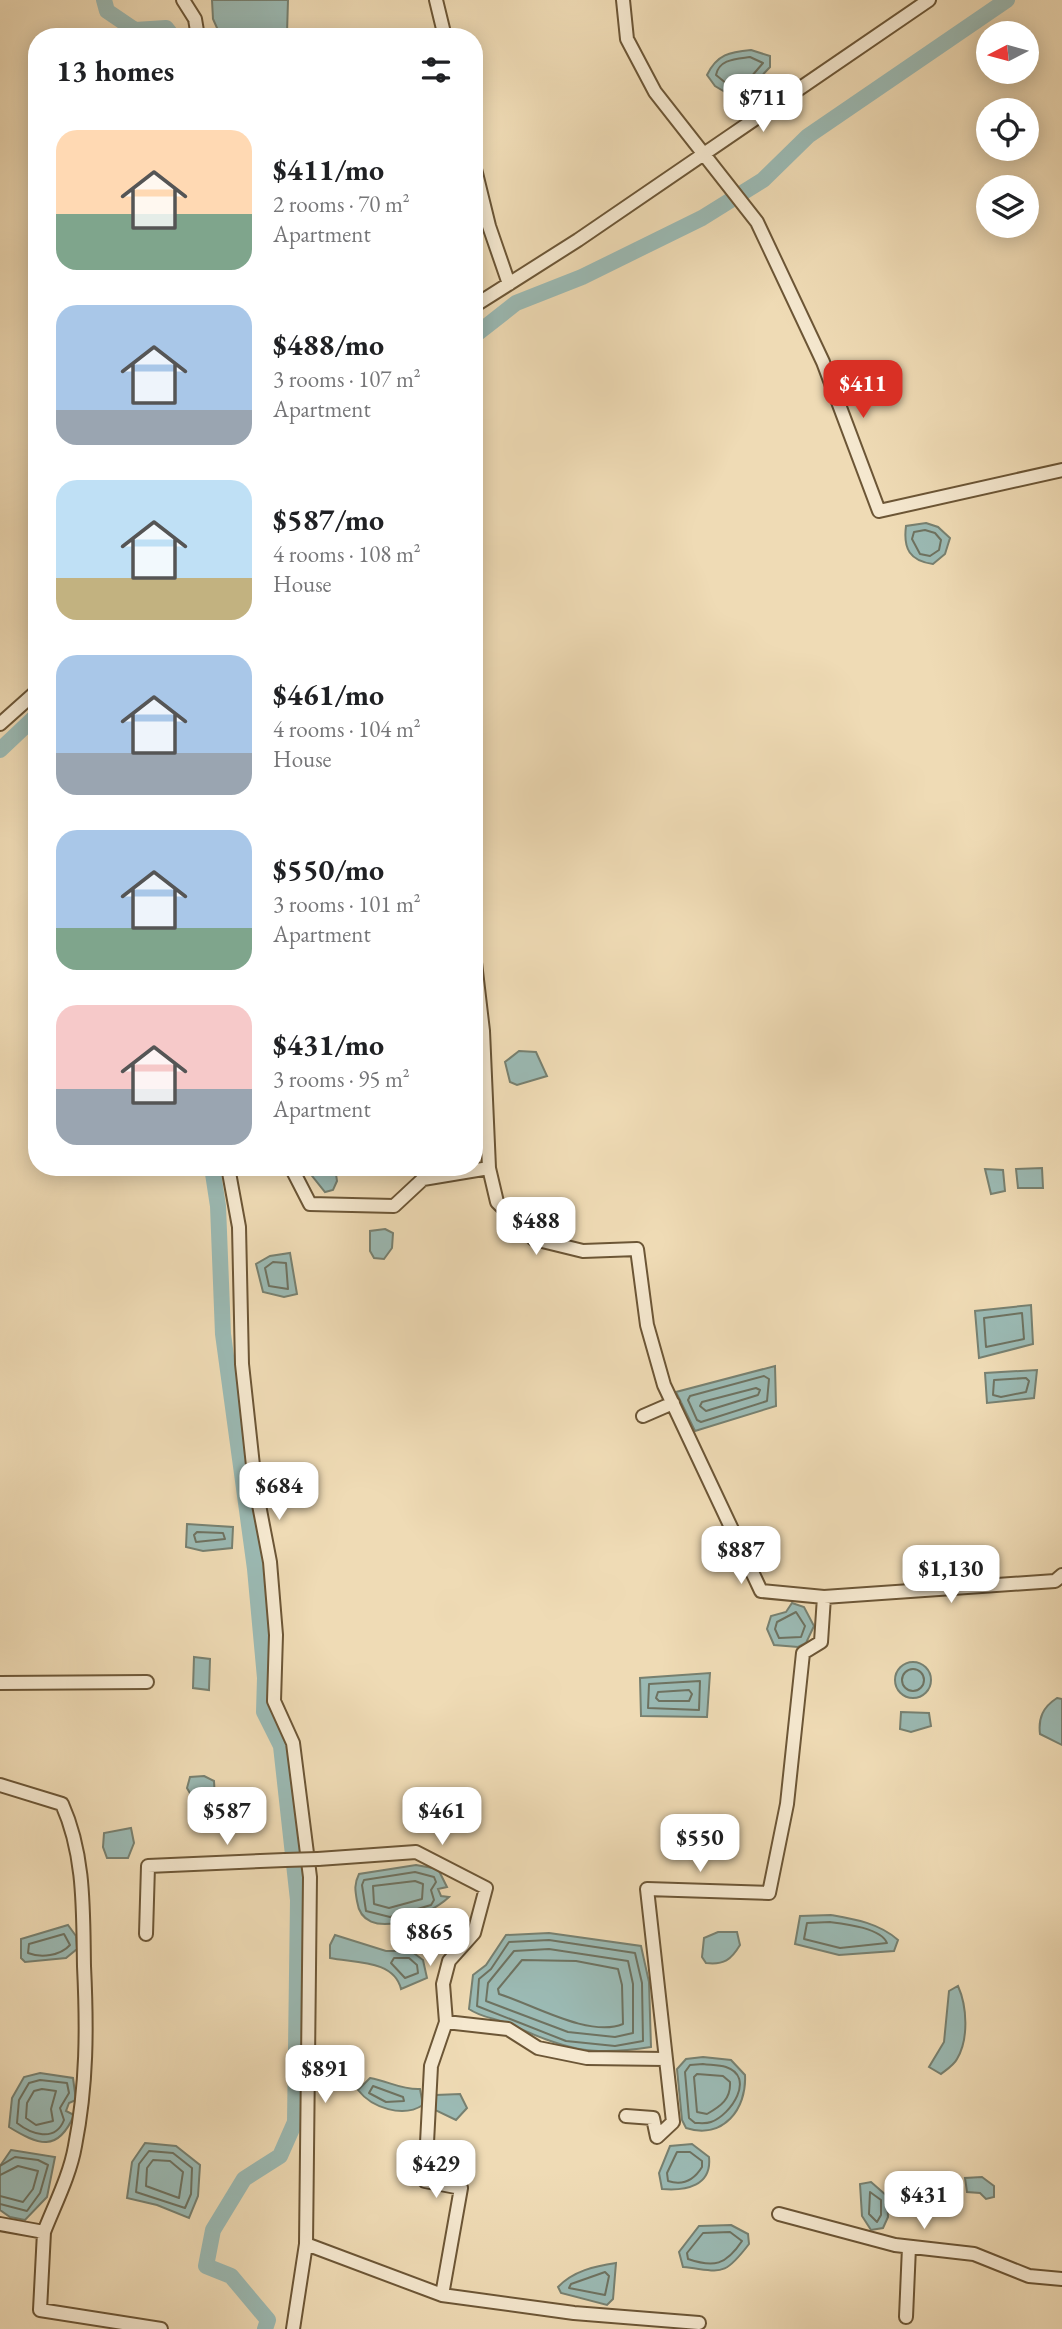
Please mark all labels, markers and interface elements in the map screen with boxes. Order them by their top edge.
north arrow [976,21,1040,84]
map controls [976,21,1039,238]
text: 13 homes [56,51,174,90]
icon: filters [417,51,455,89]
pin: $711 [722,74,804,134]
text: $711 [739,82,787,112]
button: locate [976,98,1039,161]
text: $411/mo [273,150,384,189]
icon: home [112,158,196,242]
button: layers [976,175,1039,238]
text: 2 rooms · 70 m² [273,189,410,219]
text: Apartment [273,219,371,249]
text: $488/mo [273,325,384,364]
icon: home [112,333,196,417]
pin: $411 [822,360,904,420]
text: 3 rooms · 107 m² [273,364,421,394]
text: $411 [839,368,887,398]
text: Apartment [273,394,371,424]
text: $587/mo [273,500,384,539]
icon: home [112,508,196,592]
text: 4 rooms · 108 m² [273,539,421,569]
text: House [273,569,332,599]
text: $461/mo [273,675,384,714]
icon: home [112,683,196,767]
text: 4 rooms · 104 m² [273,714,421,744]
text: House [273,744,332,774]
text: $550/mo [273,850,384,889]
icon: home [112,858,196,942]
text: 3 rooms · 101 m² [273,889,421,919]
text: Apartment [273,919,371,949]
text: $431/mo [273,1025,384,1064]
icon: home [112,1033,196,1117]
text: 3 rooms · 95 m² [273,1064,410,1094]
text: Apartment [273,1094,371,1124]
pin: $488 [495,1198,577,1257]
text: $488 [512,1205,560,1235]
pin: $684 [238,1462,320,1522]
text: $684 [255,1470,303,1500]
pin: $887 [700,1526,782,1586]
text: $887 [717,1534,765,1564]
pin: $1,130 [894,1546,1008,1605]
text: $1,130 [919,1553,983,1583]
pin: $587 [186,1787,268,1847]
pin: $461 [401,1787,483,1847]
text: $587 [203,1795,251,1825]
text: $461 [418,1795,466,1825]
pin: $550 [659,1814,741,1874]
text: $550 [676,1822,724,1852]
pin: $865 [389,1909,471,1968]
text: $865 [406,1916,454,1946]
pin: $891 [284,2046,366,2105]
text: $891 [301,2053,349,2083]
pin: $429 [395,2140,477,2200]
text: $429 [412,2148,460,2178]
pin: $431 [883,2172,965,2231]
text: $431 [900,2179,948,2209]

